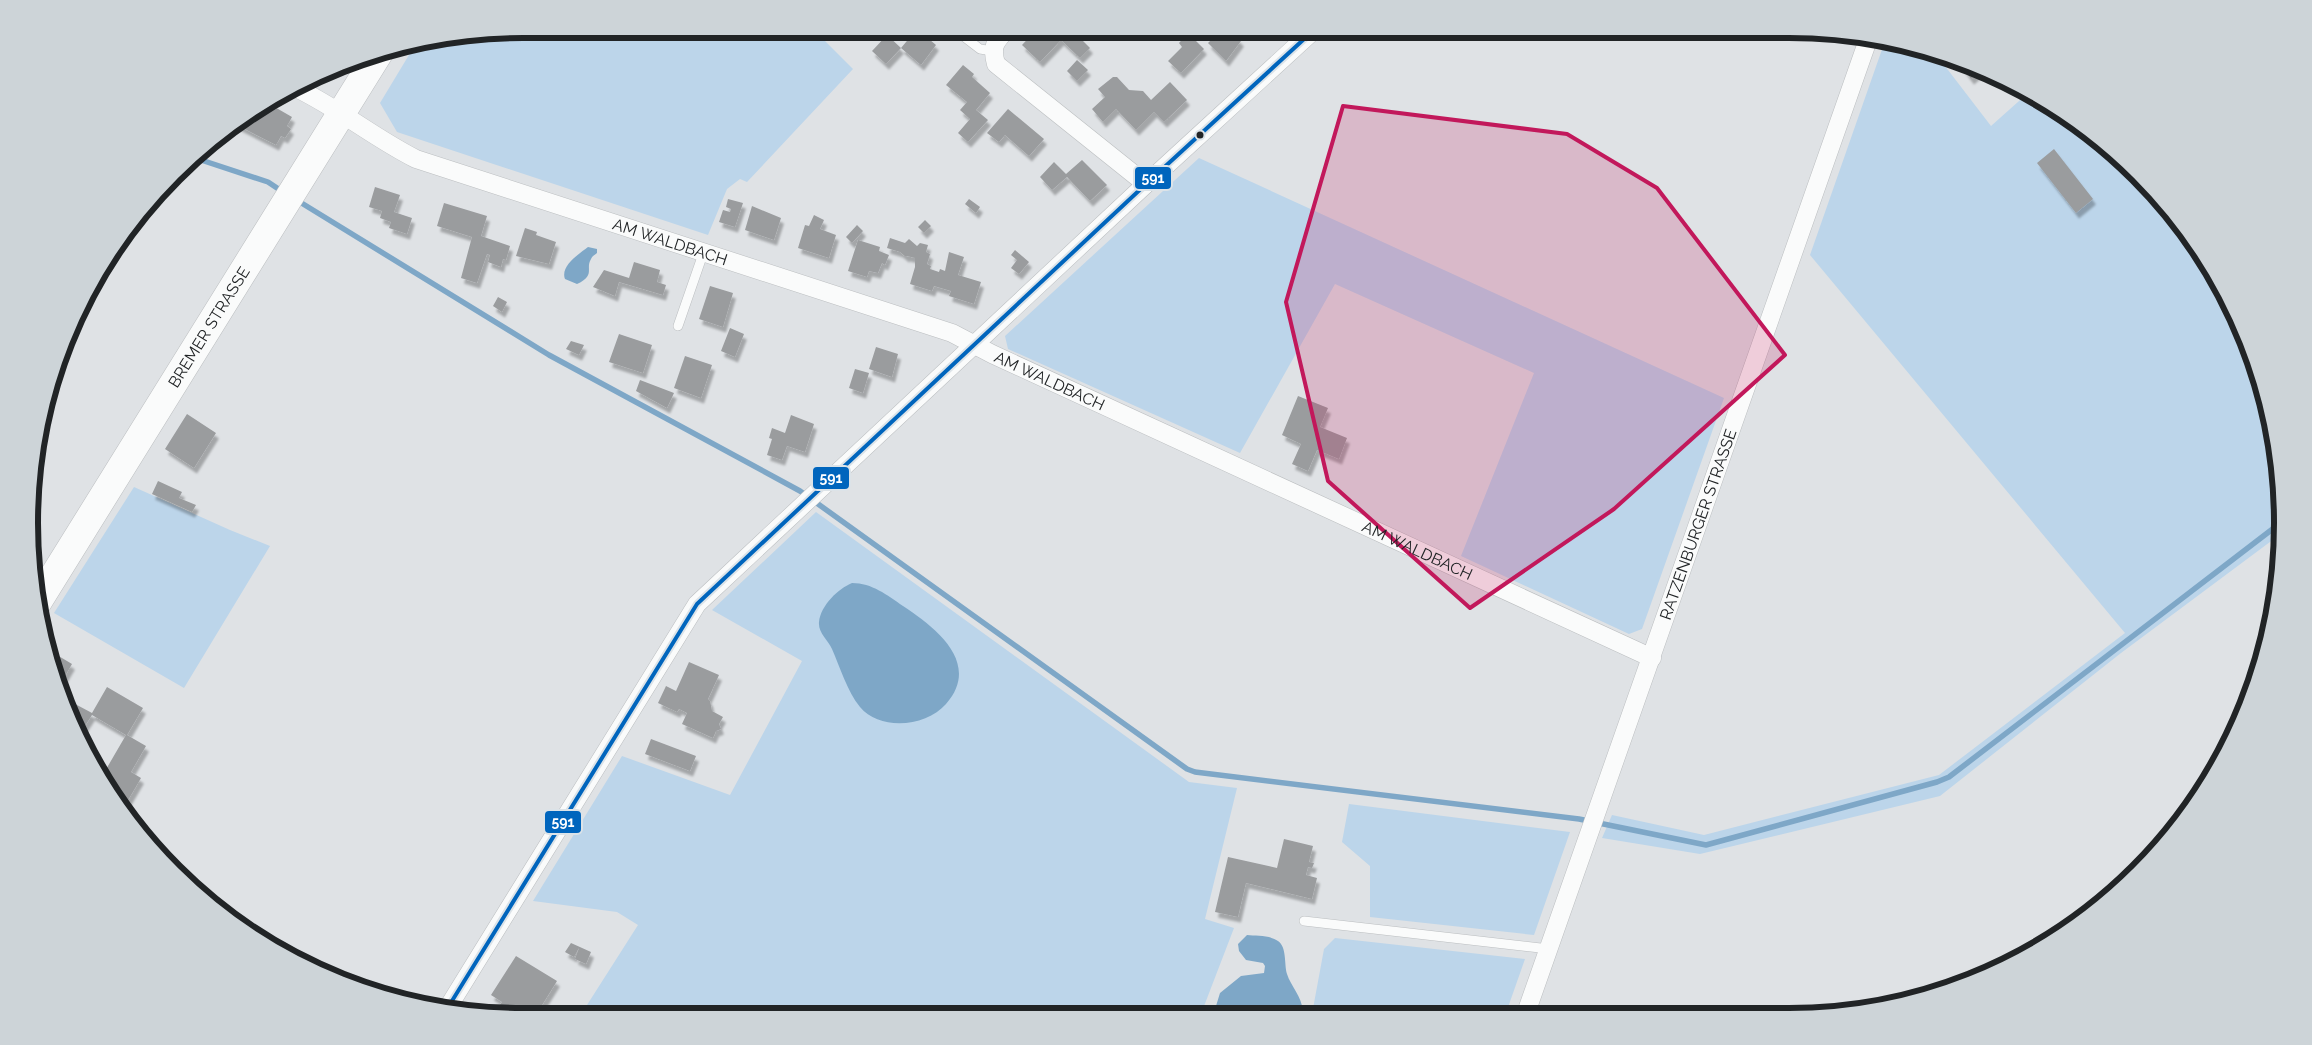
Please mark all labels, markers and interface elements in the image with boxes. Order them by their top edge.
unlabelled marker [1195,130,1205,140]
line badge: 591 [1134,166,1172,190]
text: 591 [1142,170,1165,186]
street label: AM WALDBACH [610,214,730,269]
street label: BREMER STRASSE [164,263,253,391]
street label: AM WALDBACH [991,347,1108,414]
street label: RATZENBURGER STRASSE [1655,426,1740,622]
line badge: 591 [812,466,850,490]
text: 591 [820,470,843,486]
street label: AM WALDBACH [1359,516,1476,584]
line badge: 591 [544,810,582,834]
text: 591 [552,814,575,830]

